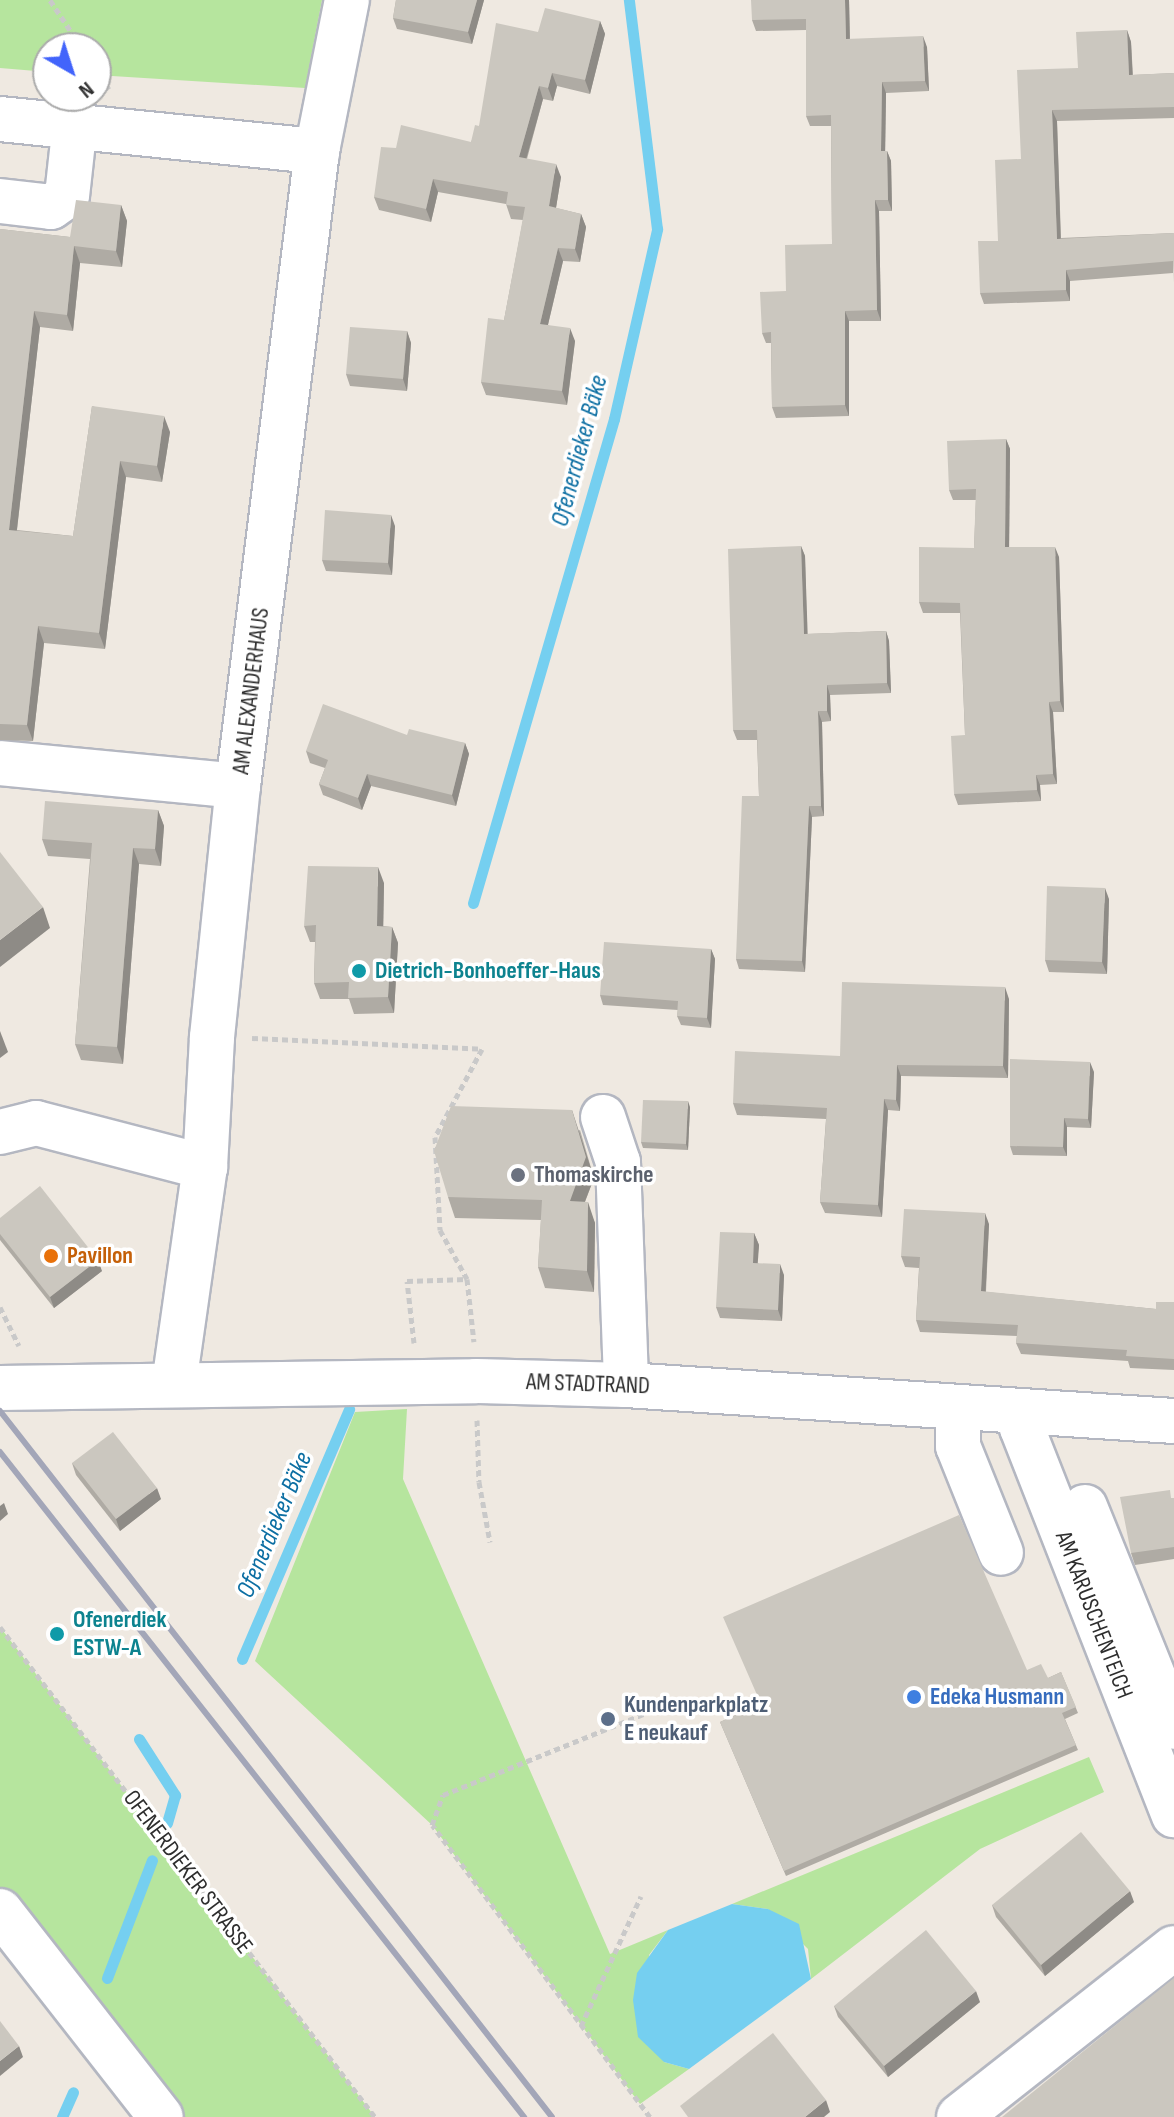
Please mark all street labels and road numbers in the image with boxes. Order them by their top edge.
street label: AM ALEXANDERHAUS [227,606,275,776]
street label: AM STADTRAND [526,1367,650,1401]
street label: AM KARUSCHENTEICH [1049,1527,1139,1703]
street label: OFENERDIEKER STRASSE [117,1784,259,1960]

